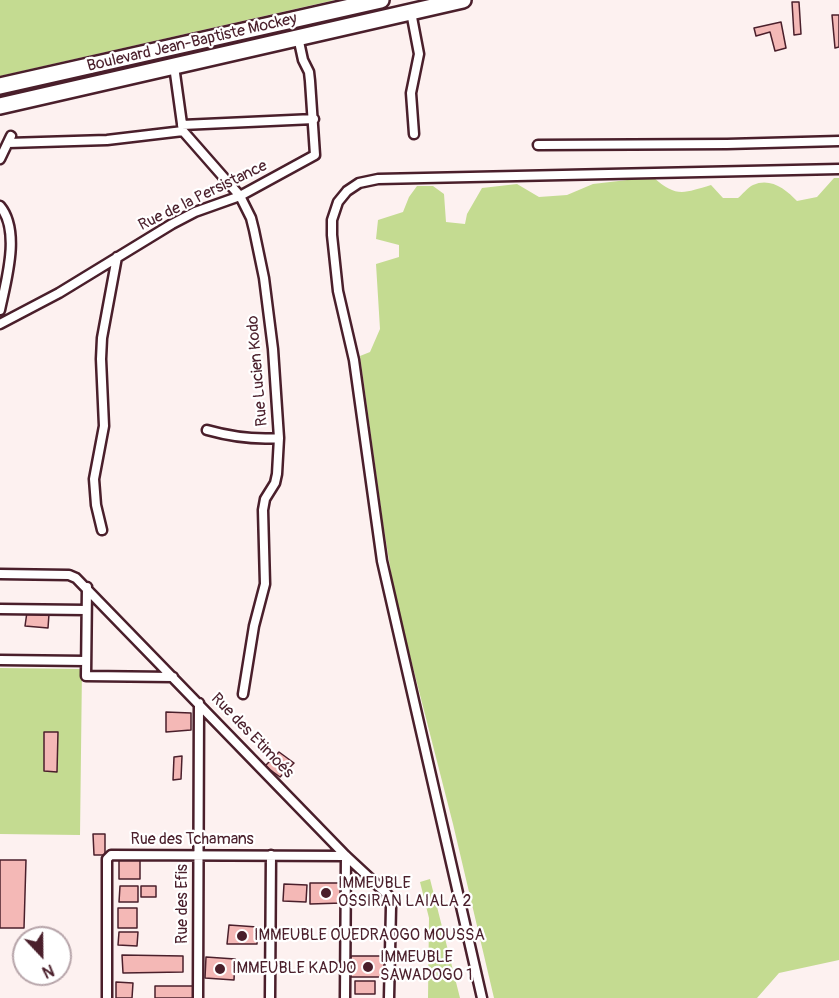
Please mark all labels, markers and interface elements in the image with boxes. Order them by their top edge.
street label: Boulevard Jean-Baptiste Mockey [85,9,299,77]
street label: Rue de la Persistance [136,157,270,235]
street label: Rue Lucien Kodo [244,315,272,427]
street label: Rue des Etimoés [207,689,297,783]
street label: Rue des Tchamans [130,830,254,850]
street label: Rue des Efis [173,864,193,944]
place label: IMMEUBLE OSSIRAN LAIALA 2 [338,874,471,912]
marker: IMMEUBLE OSSIRAN LAIALA 2 [319,886,333,900]
north arrow [12,926,72,986]
place label: IMMEUBLE OUEDRAOGO MOUSSA [254,926,485,946]
marker: IMMEUBLE OUEDRAOGO MOUSSA [235,929,249,943]
place label: IMMEUBLE SAWADOGO 1 [380,948,473,986]
place label: IMMEUBLE KADJO [232,959,356,979]
text: N [39,960,57,982]
marker: IMMEUBLE SAWADOGO 1 [361,960,375,974]
marker: IMMEUBLE KADJO [213,962,227,976]

